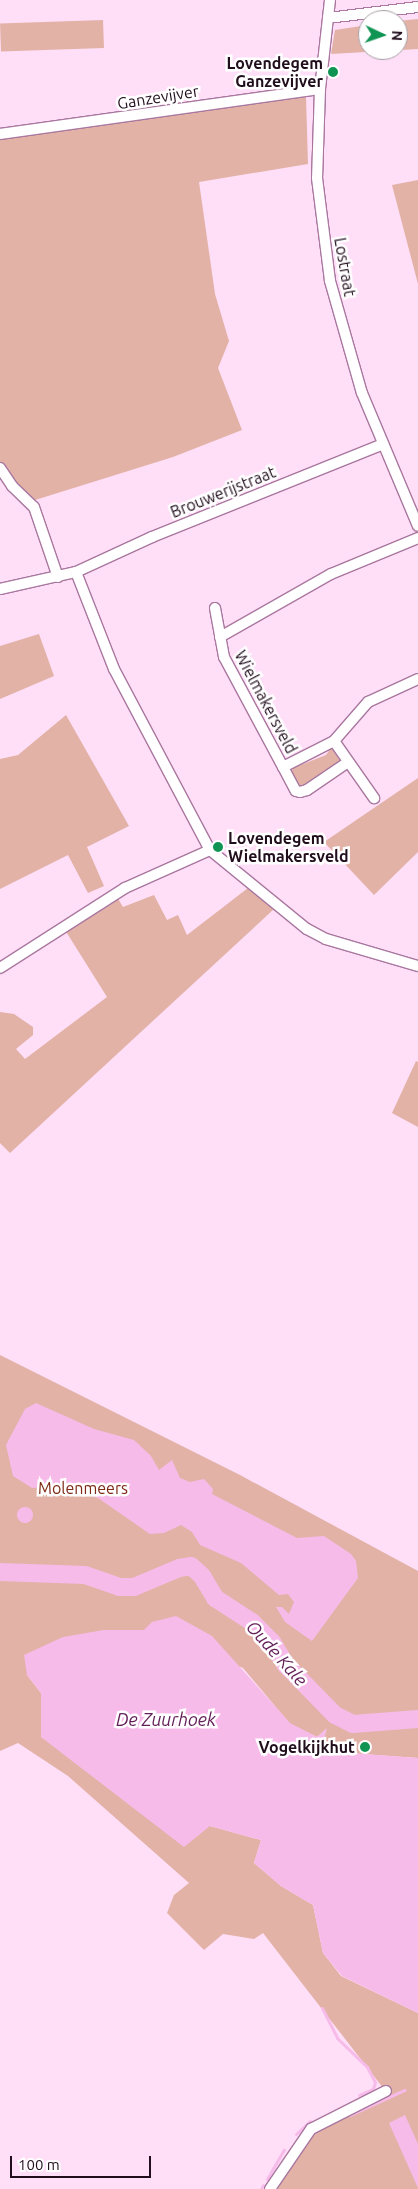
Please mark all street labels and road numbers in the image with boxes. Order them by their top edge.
street label: Ganzevijver [116,81,200,113]
street label: Lostraat [330,236,360,298]
street label: Brouwerijstraat [168,462,278,522]
street label: Wielmakersveld [231,647,301,757]

